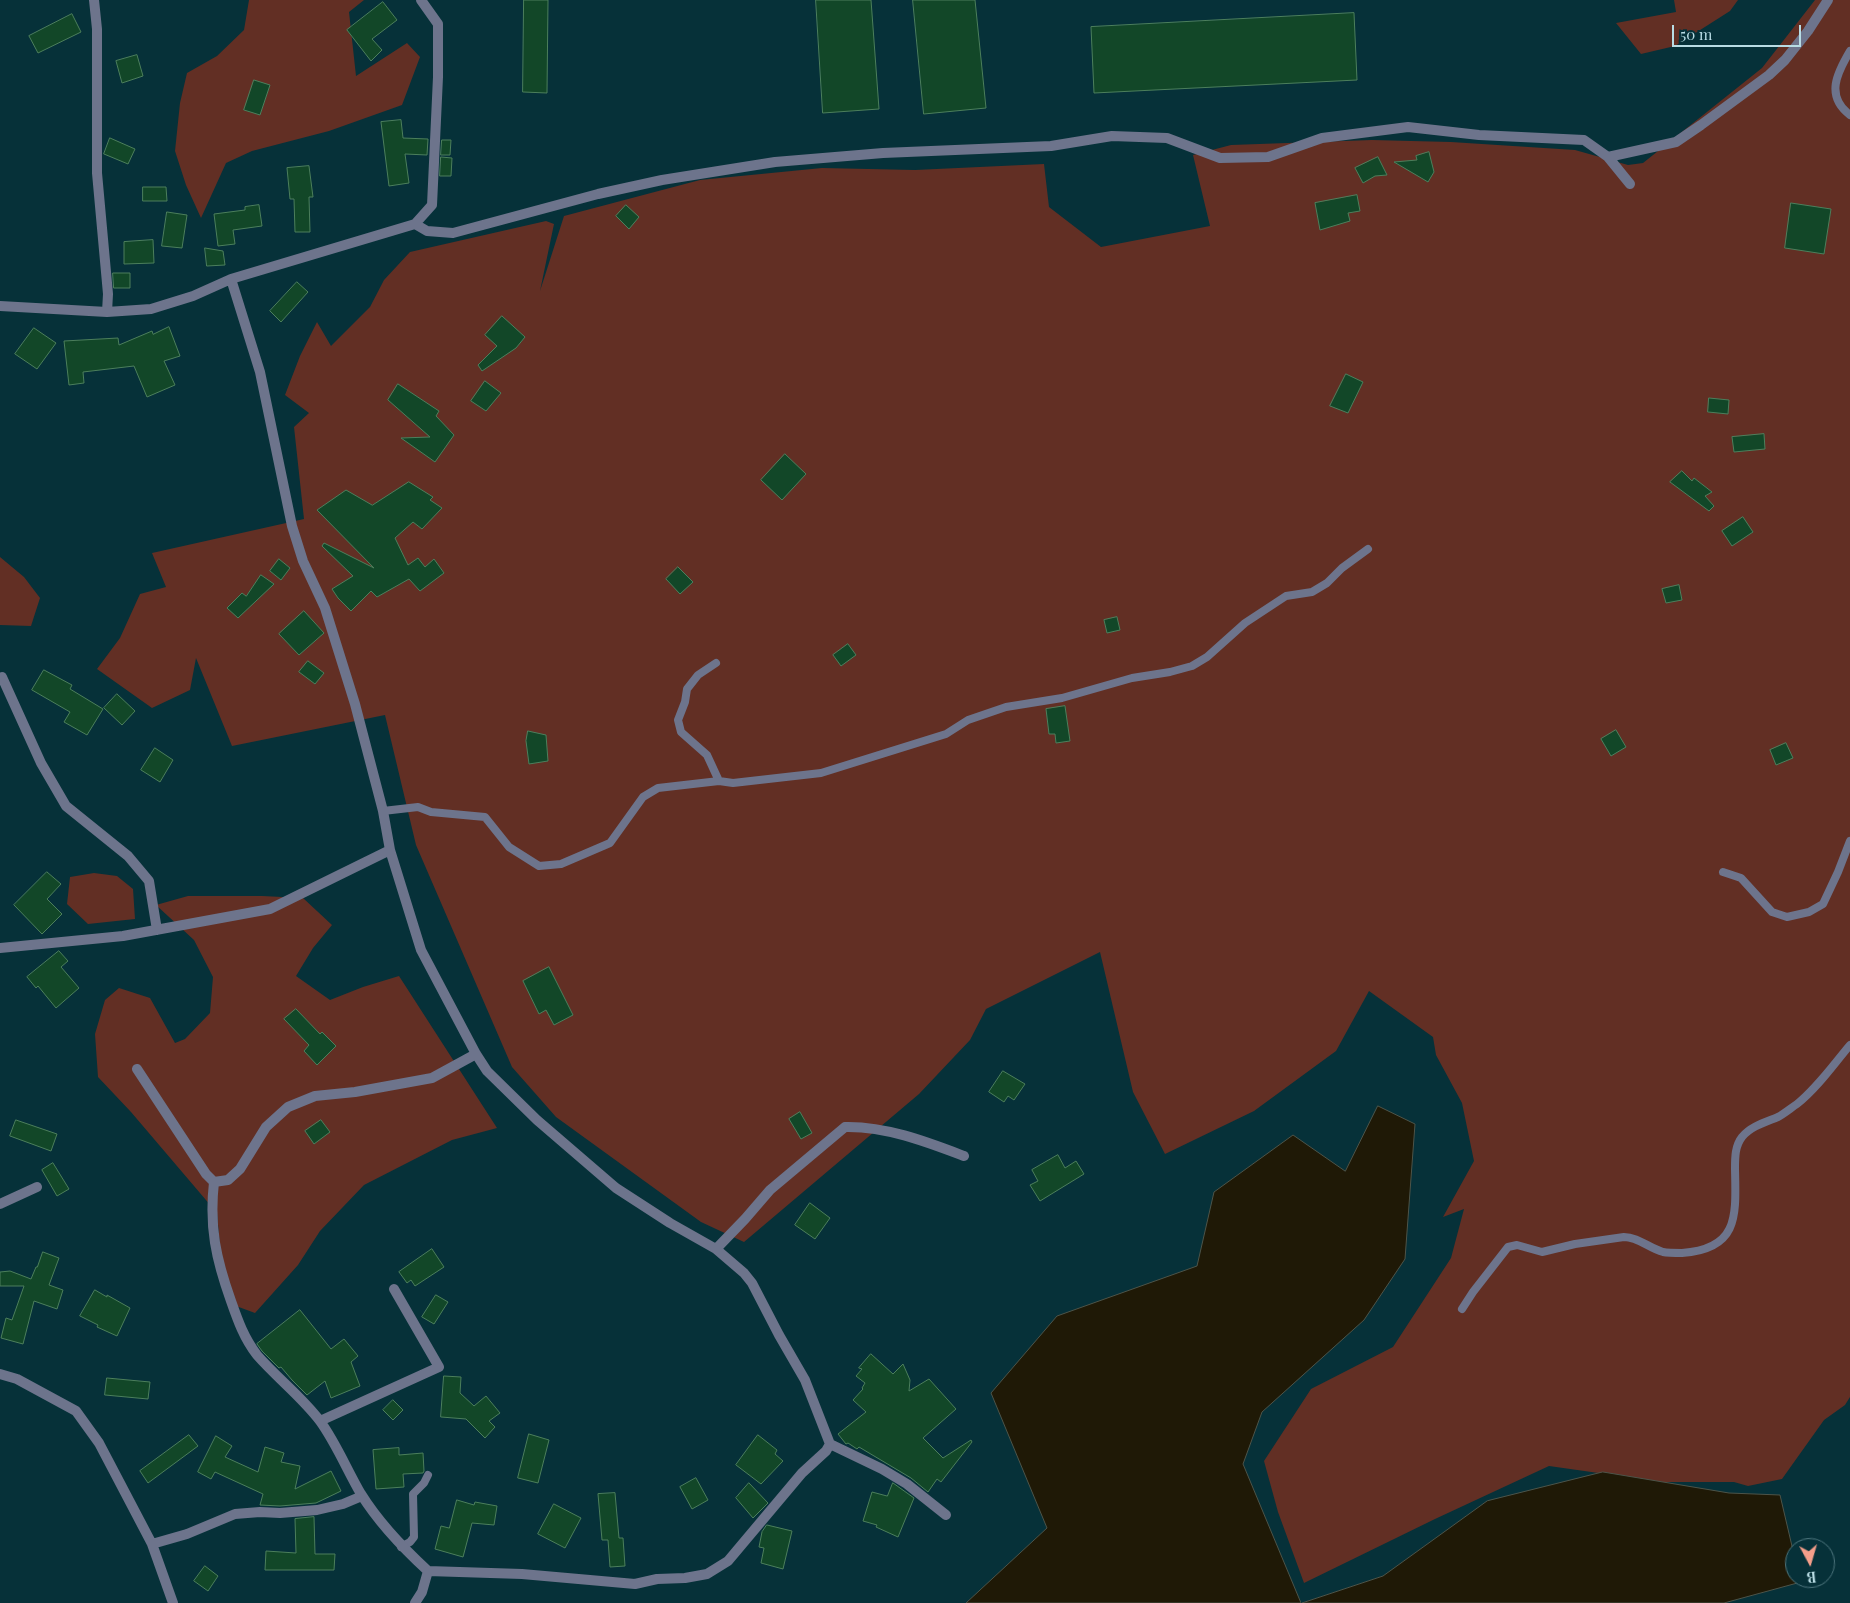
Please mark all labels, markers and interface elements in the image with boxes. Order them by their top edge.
scale bar [1675,15,1804,47]
text: 50 m [1680,24,1712,44]
north arrow [1785,1538,1835,1588]
text: B [1806,1567,1817,1587]

